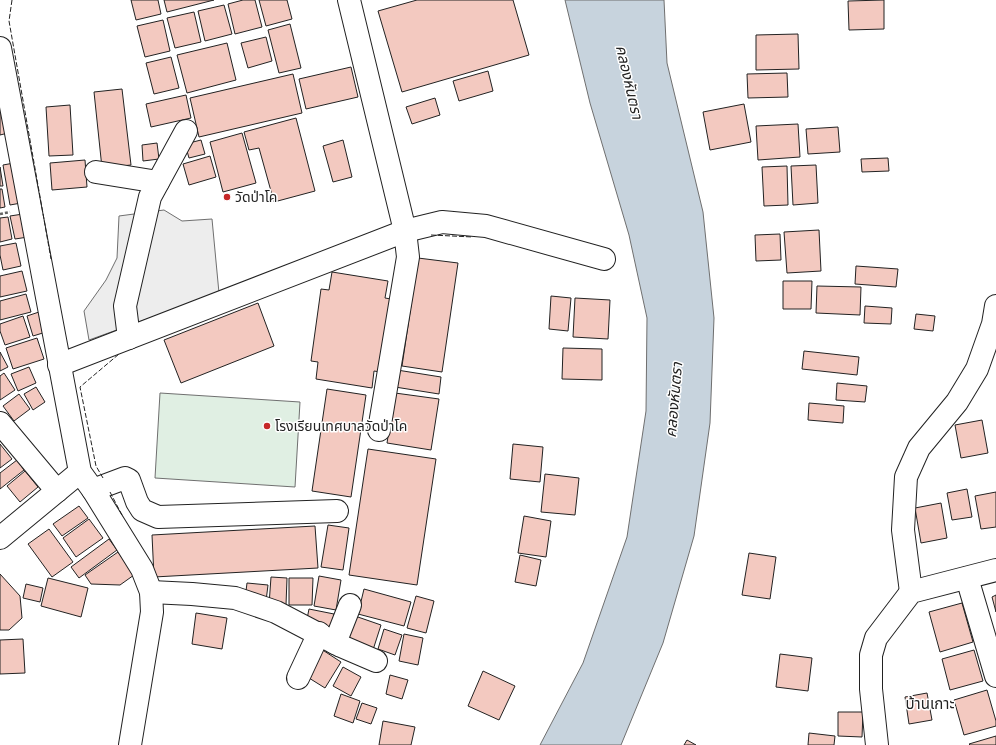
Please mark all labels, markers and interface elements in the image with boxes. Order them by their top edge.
water label: คลองหันตรา [613,43,646,121]
place label: วัดป่าโค [235,189,277,205]
marker: วัดป่าโค [222,192,232,202]
water label: คลองหันตรา [662,361,685,438]
place label: โรงเรียนเทศบาลวัดป่าโค [275,418,407,434]
marker: โรงเรียนเทศบาลวัดป่าโค [262,421,272,431]
district label: บ้านเกาะ [906,695,954,712]

